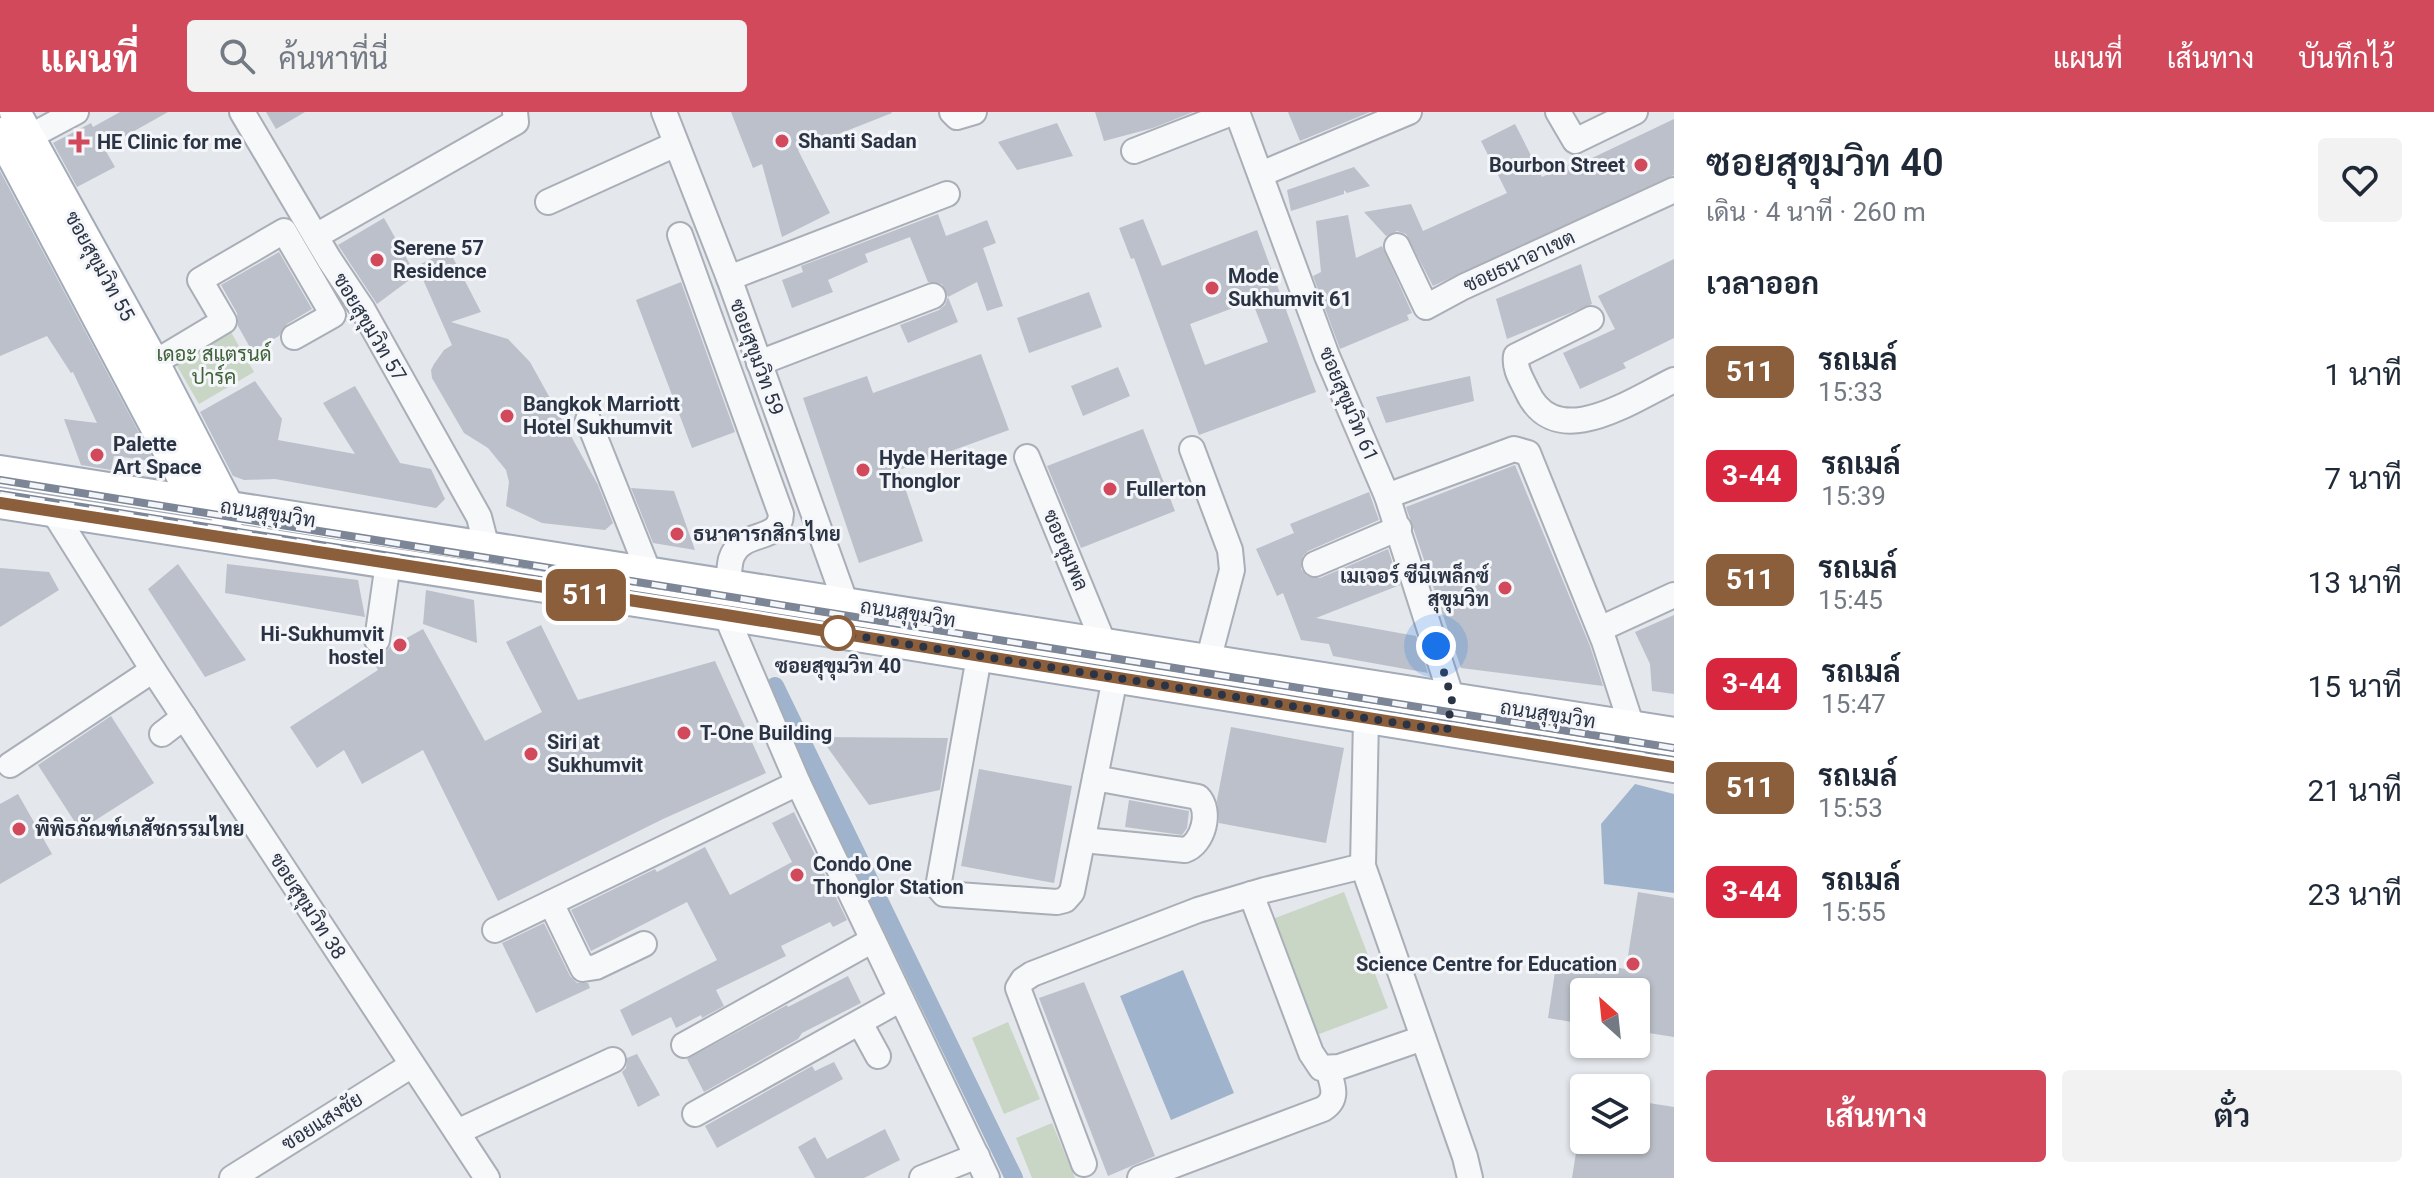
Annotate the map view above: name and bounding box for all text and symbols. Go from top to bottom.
search box [187,20,747,92]
icon: search [215,34,259,78]
text: แผนที่ [40,37,139,81]
text: ค้นหาที่นี่ [279,41,388,76]
text: แผนที่ [2053,42,2123,75]
text: เส้นทาง [2167,42,2254,75]
text: บันทึกไว้ [2298,42,2394,75]
place label: Shanti Sadan [798,129,917,153]
place label: HE Clinic for me [97,130,242,154]
marker: HE Clinic for me [68,131,90,153]
marker: Shanti Sadan [773,132,791,150]
button: heart [2318,138,2402,222]
text: ซอยสุขุมวิท 40 [1706,141,1944,185]
place label: Bourbon Street [1489,153,1625,177]
marker: Bourbon Street [1632,156,1650,174]
text: เดิน · 4 นาที · 260 m [1706,197,1926,227]
street label: ซอยสุขุมวิท 55 [58,207,140,326]
street label: ซอยธนาอาเขต [1459,225,1579,297]
place label: Serene 57 Residence [393,236,487,283]
marker: Serene 57 Residence [368,251,386,269]
place label: Mode Sukhumvit 61 [1228,264,1352,311]
text: เวลาออก [1706,266,1819,301]
street label: ซอยสุขุมวิท 57 [327,268,412,387]
marker: Mode Sukhumvit 61 [1203,279,1221,297]
street label: ซอยสุขุมวิท 59 [723,296,789,419]
park label: เดอะ สแตรนด์ ปาร์ค [156,340,272,389]
text: รถเมล์ [1818,342,1898,377]
street label: ซอยสุขุมวิท 61 [1312,343,1384,466]
text: 511 [1726,355,1774,388]
text: 1 นาที [2324,357,2402,392]
text: 15:33 [1818,377,1883,407]
place label: Bangkok Marriott Hotel Sukhumvit [523,392,680,439]
marker: Bangkok Marriott Hotel Sukhumvit [498,407,516,425]
place label: Palette Art Space [113,432,202,479]
marker: Palette Art Space [88,446,106,464]
place label: Hyde Heritage Thonglor [879,446,1008,493]
text: รถเมล์ [1821,446,1901,481]
text: 3-44 [1722,459,1781,492]
marker: Hyde Heritage Thonglor [854,461,872,479]
text: 7 นาที [2324,461,2402,496]
place label: Fullerton [1126,477,1206,501]
marker: Fullerton [1101,480,1119,498]
text: 15:39 [1821,481,1886,511]
street label: ถนนสุขุมวิท [218,494,317,534]
street label: ซอยชุมพล [1036,506,1094,595]
place label: ธนาคารกสิกรไทย [693,520,841,546]
marker: ธนาคารกสิกรไทย [668,525,686,543]
text: รถเมล์ [1818,550,1898,585]
place label: เมเจอร์ ซีนีเพล็กซ์ สุขุมวิท [1340,562,1490,614]
text: 511 [1726,563,1774,596]
text: 13 นาที [2307,565,2402,600]
line badge: 511 [540,569,632,621]
text: 511 [562,578,610,611]
marker: เมเจอร์ ซีนีเพล็กซ์ สุขุมวิท [1496,579,1514,597]
text: 15:45 [1818,585,1883,615]
street label: ถนนสุขุมวิท [858,594,957,634]
marker: ซอยสุขุมวิท 40 [821,616,855,650]
place label: Hi-Sukhumvit hostel [261,622,384,669]
your location [1416,626,1456,666]
marker: Hi-Sukhumvit hostel [391,636,409,654]
place label: ซอยสุขุมวิท 40 [775,654,901,681]
text: รถเมล์ [1821,654,1901,689]
text: 3-44 [1722,667,1781,700]
text: 15 นาที [2307,669,2402,704]
text: 15:47 [1821,689,1886,719]
street label: ถนนสุขุมวิท [1498,695,1597,735]
place label: T-One Building [700,721,832,745]
marker: T-One Building [675,724,693,742]
place label: Siri at Sukhumvit [547,730,643,777]
marker: Siri at Sukhumvit [522,745,540,763]
text: รถเมล์ [1818,758,1898,793]
text: 511 [1726,771,1774,804]
text: 21 นาที [2307,773,2402,808]
text: 15:53 [1818,793,1883,823]
place label: พิพิธภัณฑ์เภสัชกรรมไทย [35,815,245,841]
marker: พิพิธภัณฑ์เภสัชกรรมไทย [10,820,28,838]
street label: ซอยสุขุมวิท 38 [263,848,351,965]
place label: Condo One Thonglor Station [813,852,964,899]
text: รถเมล์ [1821,862,1901,897]
marker: Condo One Thonglor Station [788,866,806,884]
text: 3-44 [1722,875,1781,908]
text: 23 นาที [2307,877,2402,912]
text: 15:55 [1821,897,1886,927]
place label: Science Centre for Education [1356,952,1617,976]
marker: Science Centre for Education [1624,955,1642,973]
north arrow [1570,978,1650,1058]
map controls [1570,978,1650,1154]
button: เส้นทาง [1706,1070,2046,1162]
button: ตั๋ว [2062,1070,2402,1162]
button: layers [1570,1074,1650,1154]
street label: ซอยแสงชัย [277,1087,367,1155]

